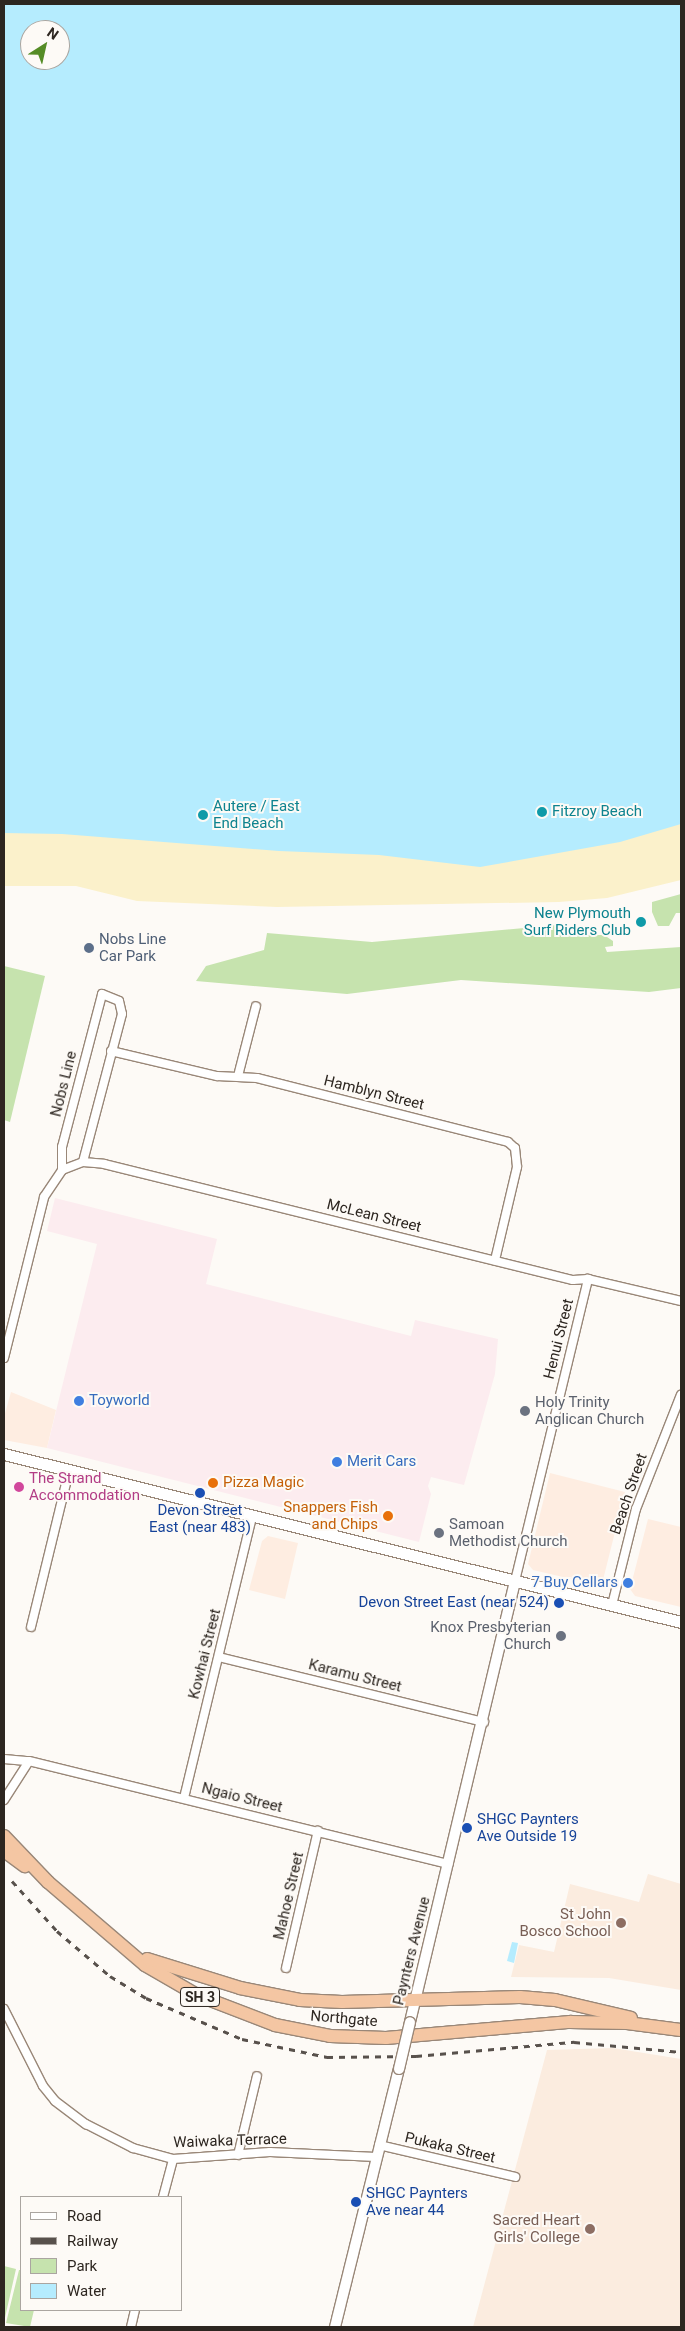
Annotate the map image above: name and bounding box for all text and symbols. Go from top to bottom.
north arrow [20,20,70,70]
text: N [44,24,62,43]
place label: Autere / East End Beach [213,797,300,832]
place label: Fitzroy Beach [552,803,642,821]
marker: Fitzroy Beach [536,806,548,818]
marker: Autere / East End Beach [197,809,209,821]
place label: New Plymouth Surf Riders Club [524,904,631,939]
marker: New Plymouth Surf Riders Club [635,916,647,928]
place label: Nobs Line Car Park [99,930,166,965]
marker: Nobs Line Car Park [83,942,95,954]
street label: Nobs Line [47,1049,81,1119]
street label: Hamblyn Street [322,1072,426,1114]
street label: McLean Street [325,1196,423,1236]
street label: Henui Street [540,1297,578,1381]
place label: Toyworld [89,1392,150,1410]
place label: Holy Trinity Anglican Church [535,1393,644,1428]
marker: Toyworld [73,1395,85,1407]
marker: Holy Trinity Anglican Church [519,1405,531,1417]
street label: Beach Street [607,1451,651,1537]
place label: Merit Cars [347,1453,416,1471]
marker: Merit Cars [331,1456,343,1468]
place label: The Strand Accommodation [29,1469,140,1504]
place label: Pizza Magic [223,1474,304,1492]
marker: Pizza Magic [207,1477,219,1489]
marker: The Strand Accommodation [13,1481,25,1493]
marker: Devon Street East (near 483) [194,1487,206,1499]
place label: Snappers Fish and Chips [283,1498,378,1533]
place label: Devon Street East (near 483) [149,1501,251,1536]
marker: Snappers Fish and Chips [382,1510,394,1522]
place label: Samoan Methodist Church [449,1515,568,1550]
marker: Samoan Methodist Church [433,1527,445,1539]
place label: 7 Buy Cellars [531,1574,618,1592]
marker: 7 Buy Cellars [622,1577,634,1589]
place label: Devon Street East (near 524) [358,1594,549,1612]
marker: Devon Street East (near 524) [553,1597,565,1609]
street label: Kowhai Street [185,1607,225,1701]
place label: Knox Presbyterian Church [430,1618,551,1653]
marker: Knox Presbyterian Church [555,1630,567,1642]
street label: Karamu Street [307,1656,403,1696]
street label: Ngaio Street [200,1779,284,1817]
place label: SHGC Paynters Ave Outside 19 [477,1810,579,1845]
marker: SHGC Paynters Ave Outside 19 [461,1822,473,1834]
street label: Mahoe Street [270,1850,308,1942]
street label: Paynters Avenue [390,1895,434,2007]
place label: St John Bosco School [519,1905,611,1940]
marker: St John Bosco School [615,1917,627,1929]
road number: SH 3 [179,1985,221,2008]
street label: Northgate [310,2007,378,2031]
street label: Pukaka Street [403,2129,497,2167]
street label: Waiwaka Terrace [173,2130,287,2152]
place label: SHGC Paynters Ave near 44 [366,2184,468,2219]
legend [20,2196,182,2311]
marker: SHGC Paynters Ave near 44 [350,2196,362,2208]
text: Road [67,2207,101,2225]
place label: Sacred Heart Girls' College [493,2211,580,2246]
marker: Sacred Heart Girls' College [584,2223,596,2235]
text: Railway [67,2232,118,2250]
text: Park [67,2257,97,2275]
text: Water [67,2282,106,2300]

